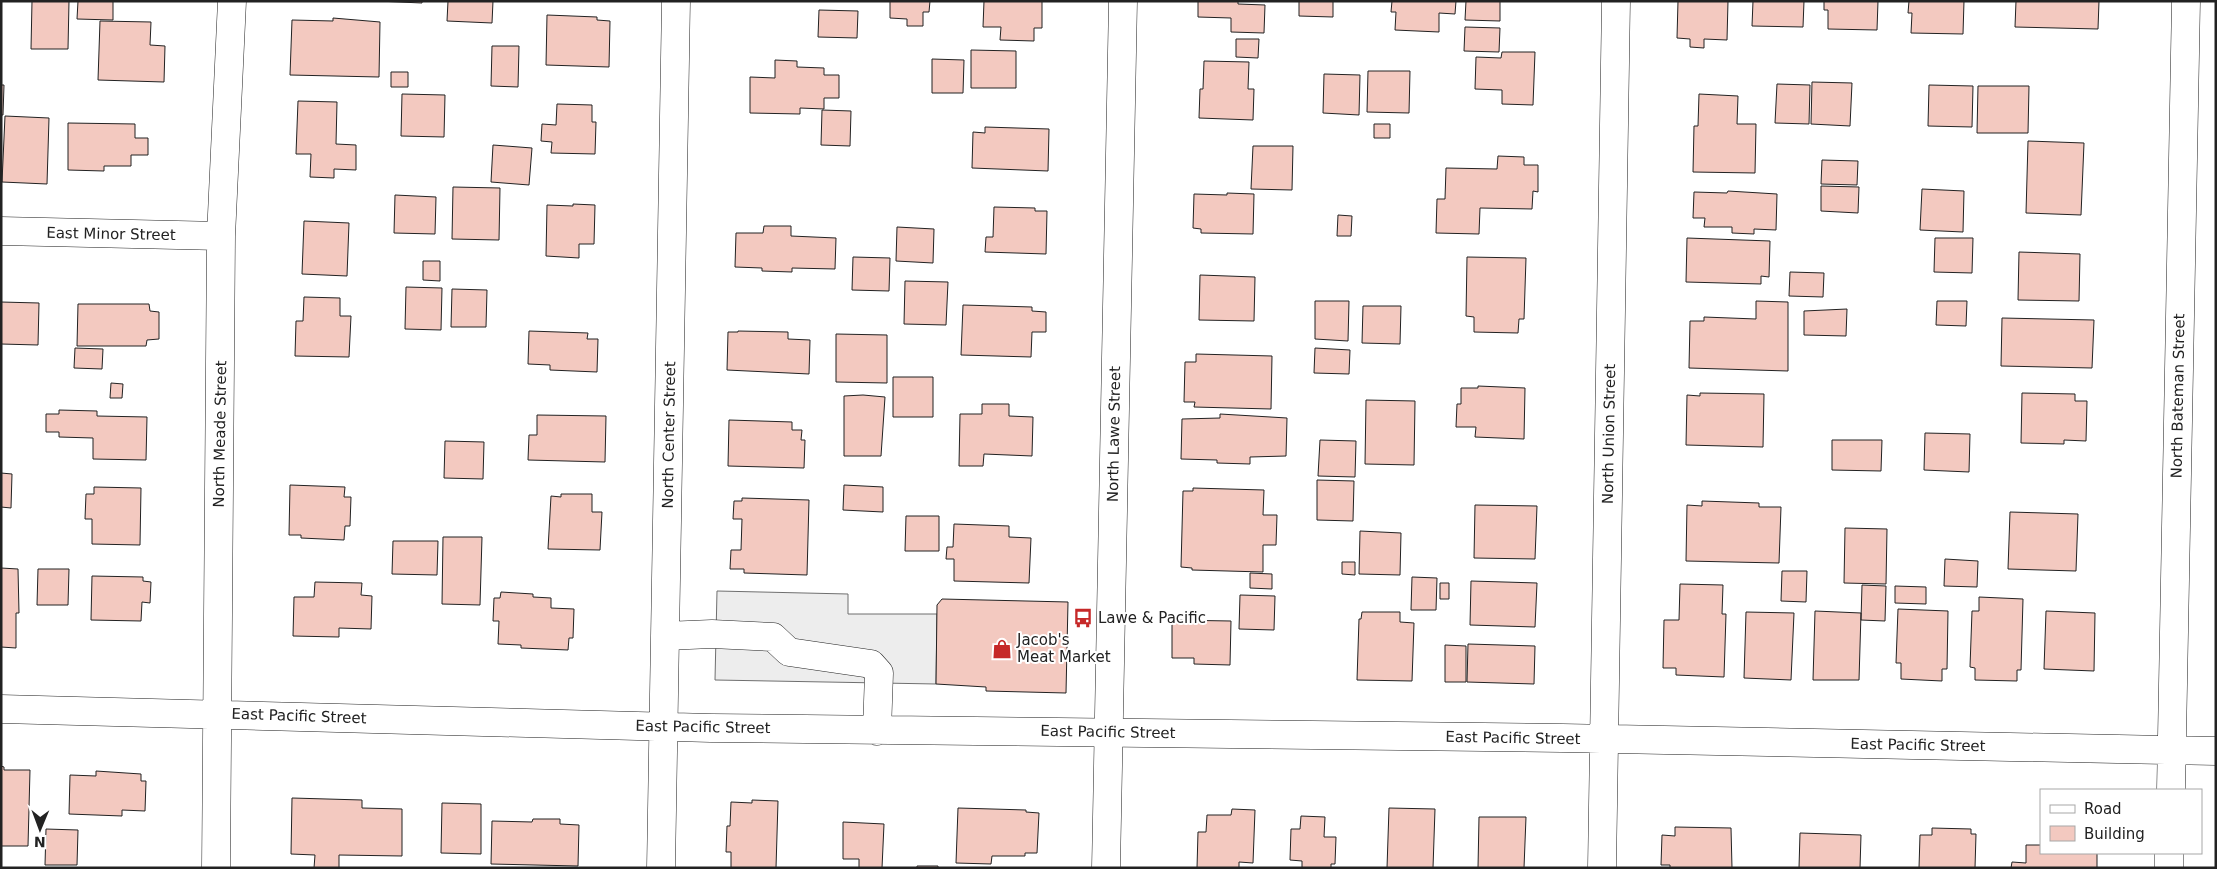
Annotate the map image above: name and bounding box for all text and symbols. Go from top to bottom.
street label: East Minor Street [46,224,176,244]
street label: North Bateman Street [2168,313,2188,479]
street label: North Meade Street [210,360,230,508]
street label: North Center Street [659,361,679,509]
street label: North Union Street [1599,364,1619,504]
street label: North Lawe Street [1104,366,1124,502]
bus stop icon: Lawe & Pacific [1072,607,1094,629]
place label: Lawe & Pacific [1098,609,1206,627]
place label: Jacob's Meat Market [1016,631,1111,666]
shop icon: Jacob's Meat Market [991,638,1013,660]
street label: East Pacific Street [231,705,367,727]
street label: East Pacific Street [635,717,771,737]
street label: East Pacific Street [1040,722,1176,742]
street label: East Pacific Street [1445,728,1581,748]
street label: East Pacific Street [1850,735,1986,755]
legend [2040,789,2202,854]
text: Road [2084,800,2122,818]
north arrow [15,804,65,854]
text: Building [2084,825,2145,843]
text: N [34,834,46,850]

